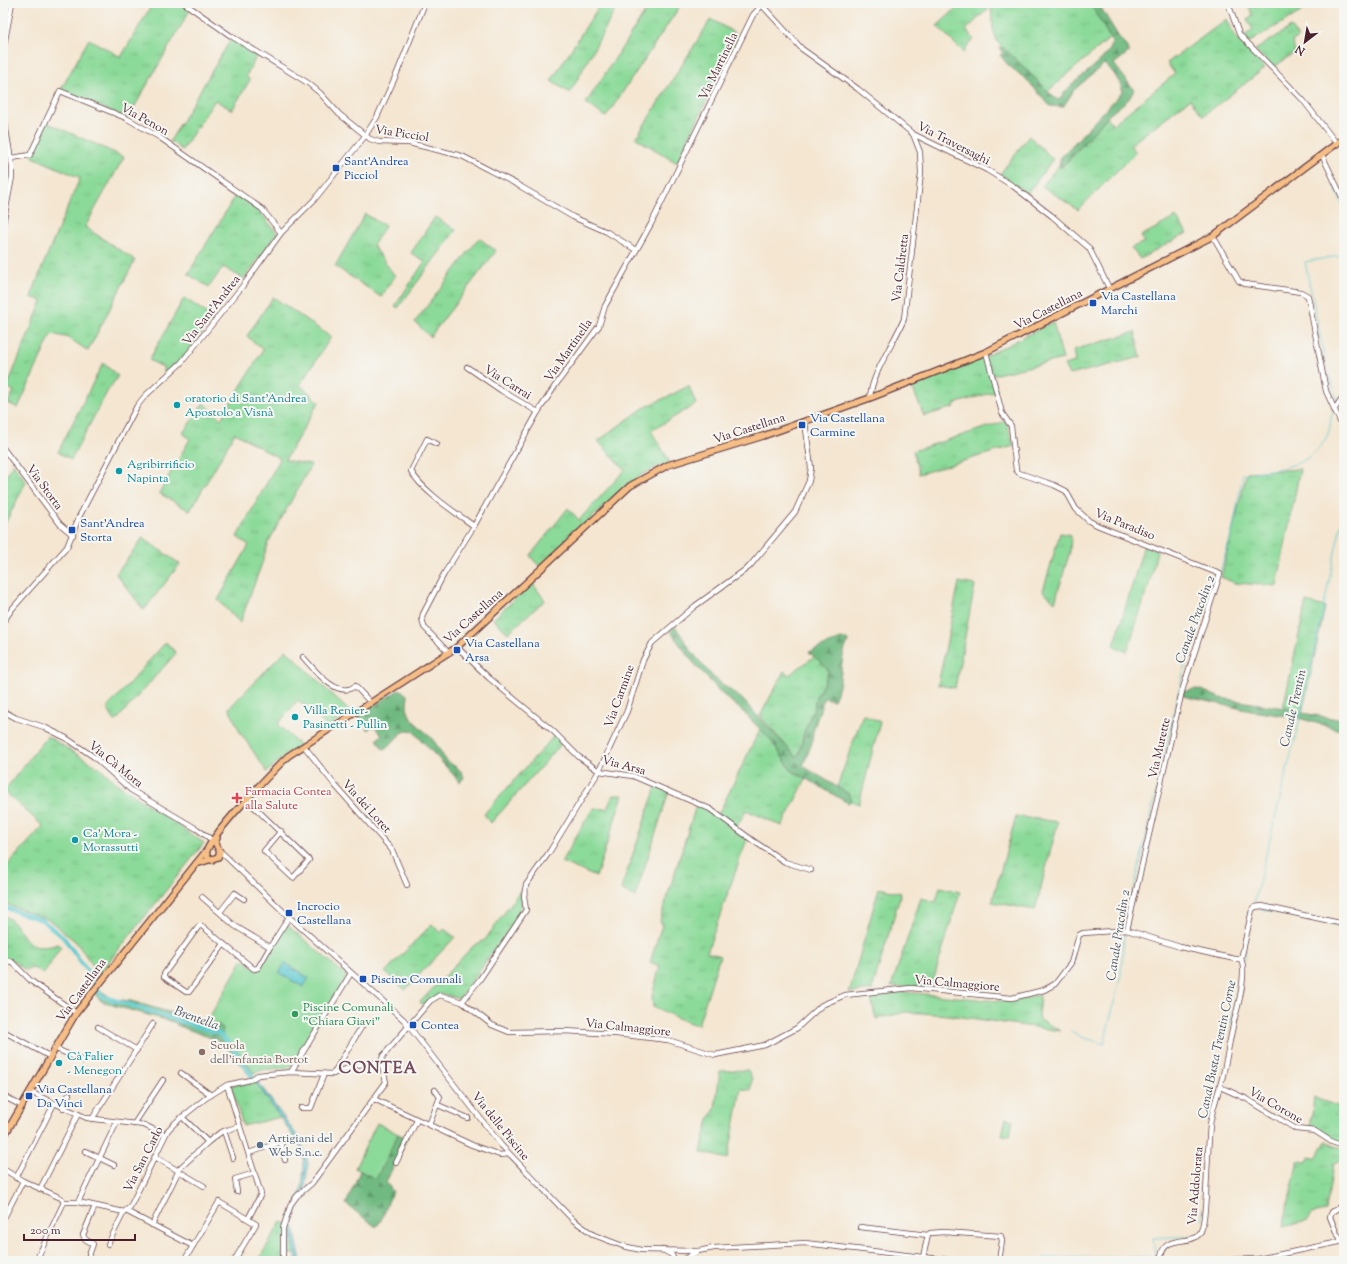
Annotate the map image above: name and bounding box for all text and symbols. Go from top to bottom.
north arrow [1285,22,1325,62]
street label: Via Martinella [695,29,743,103]
text: N [1292,40,1309,59]
street label: Via Penon [117,99,172,141]
street label: Via Traversaghi [914,118,994,170]
street label: Via Picciol [374,121,431,147]
place label: Sant'Andrea Picciol [344,153,409,185]
marker: Sant'Andrea Picciol [331,163,341,173]
street label: Via Caldretta [888,232,914,304]
street label: Via Sant'Andrea [179,271,245,350]
street label: Via Castellana [1011,285,1086,335]
place label: Via Castellana Marchi [1101,288,1176,320]
marker: Via Castellana Marchi [1088,298,1098,308]
street label: Via Martinella [540,315,598,386]
street label: Via Carrai [480,361,535,405]
place label: oratorio di Sant'Andrea Apostolo a Visnà [185,390,307,422]
marker: oratorio di Sant'Andrea Apostolo a Visnà [172,400,182,410]
street label: Via Castellana [711,409,788,449]
place label: Via Castellana Carmine [810,410,885,442]
marker: Via Castellana Carmine [797,420,807,430]
place label: Agribirrificio Napinta [127,456,195,488]
street label: Via Storta [21,461,67,514]
marker: Agribirrificio Napinta [114,466,124,476]
street label: Via Paradiso [1092,505,1158,545]
place label: Sant'Andrea Storta [80,515,145,547]
marker: Sant'Andrea Storta [67,525,77,535]
water label: Canale Pracolin 2 [1172,573,1220,666]
street label: Via Castellana [440,585,508,648]
place label: Via Castellana Arsa [465,635,540,667]
marker: Via Castellana Arsa [452,645,462,655]
street label: Via Carmine [600,662,640,730]
water label: Canale Trentin [1276,668,1312,749]
place label: Villa Renier- Pasinetti - Pullin [303,702,387,734]
marker: Villa Renier- Pasinetti - Pullin [290,712,300,722]
street label: Via Murette [1144,716,1176,780]
street label: Via Cà Mora [84,737,147,793]
street label: Via Arsa [600,751,648,781]
street label: Via dei Loret [337,776,395,837]
place label: Farmacia Contea alla Salute [245,783,332,815]
marker: Farmacia Contea alla Salute [232,793,242,803]
place label: Ca' Mora - Morassutti [83,825,139,857]
marker: Ca' Mora - Morassutti [70,835,80,845]
water label: Canale Pracolin 2 [1103,888,1135,982]
place label: Incrocio Castellana [297,898,352,930]
marker: Incrocio Castellana [284,908,294,918]
street label: Via Castellana [53,955,111,1026]
place label: Piscine Comunali [371,971,462,989]
street label: Via Calmaggiore [913,971,1001,997]
marker: Piscine Comunali [358,974,368,984]
water label: Canal Busta Trentin Corne [1194,979,1241,1120]
place label: Piscine Comunali "Chiara Giavi" [303,999,394,1031]
water label: Brentella [171,1002,221,1035]
marker: Piscine Comunali "Chiara Giavi" [290,1009,300,1019]
street label: Via Calmaggiore [584,1015,672,1041]
place label: Contea [421,1017,460,1035]
marker: Contea [408,1020,418,1030]
place label: Scuola dell'infanzia Bortot [210,1037,308,1069]
marker: Scuola dell'infanzia Bortot [197,1047,207,1057]
place label: Cà Falier - Menegon [67,1048,122,1080]
marker: Cà Falier - Menegon [54,1058,64,1068]
district label: CONTEA [339,1058,418,1081]
place label: Via Castellana Da Vinci [37,1081,112,1113]
street label: Via Corone [1245,1083,1306,1129]
street label: Via delle Piscine [467,1089,534,1165]
marker: Via Castellana Da Vinci [24,1091,34,1101]
street label: Via San Carlo [120,1123,168,1196]
place label: Artigiani del Web S.n.c. [268,1130,334,1162]
marker: Artigiani del Web S.n.c. [255,1140,265,1150]
street label: Via Addolorata [1184,1146,1208,1226]
scale bar [24,1216,135,1242]
text: 200 m [30,1222,61,1240]

